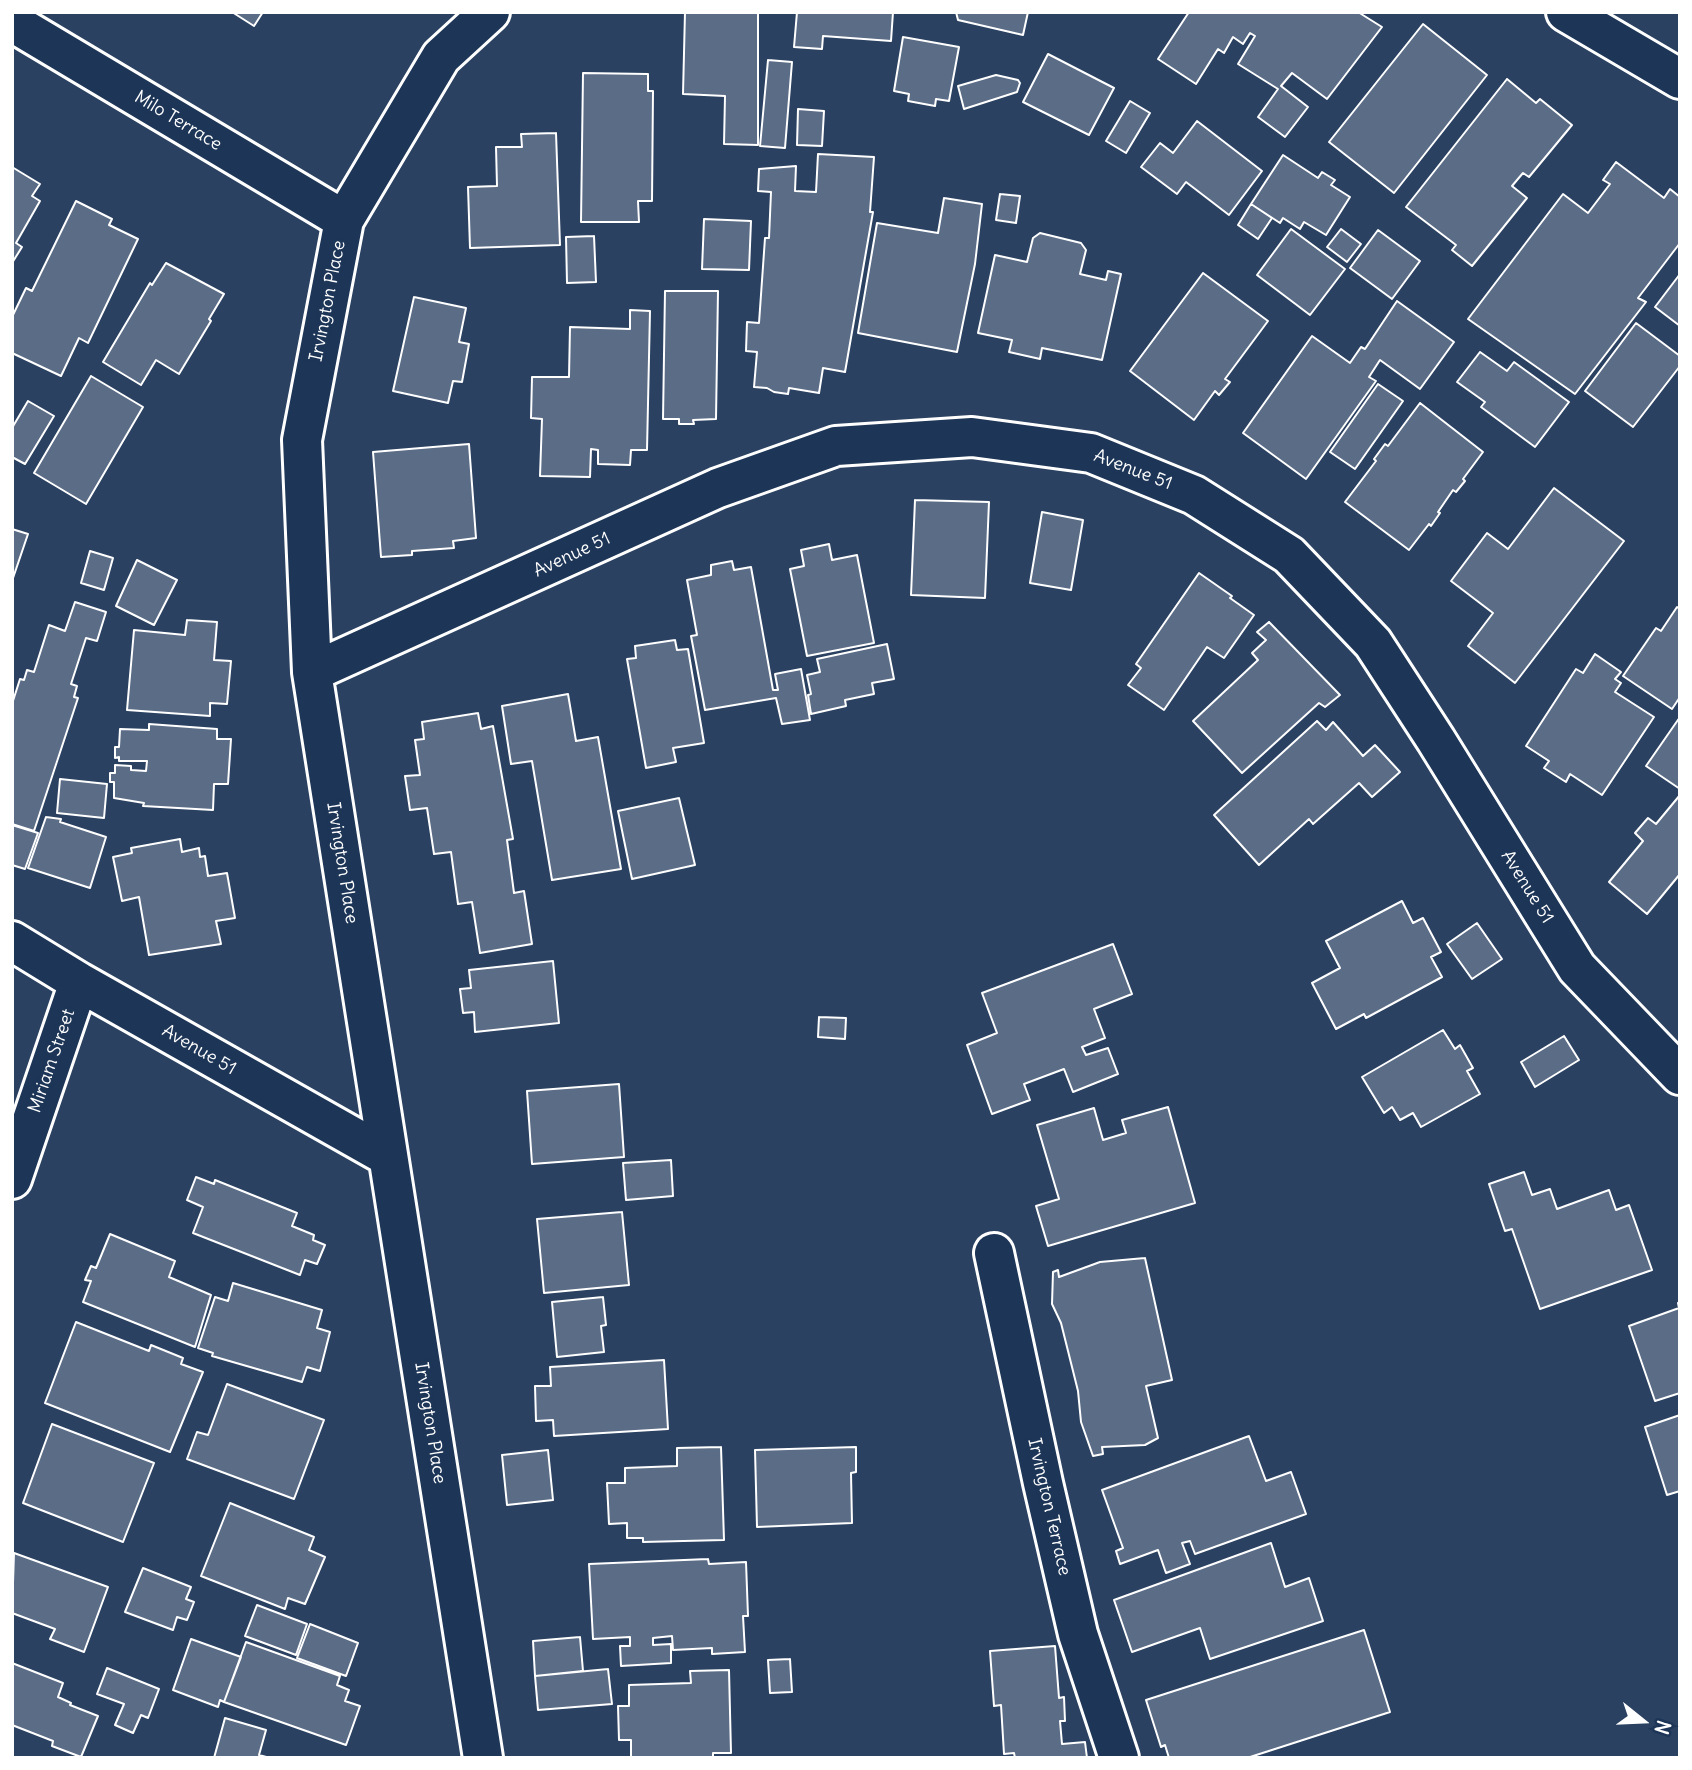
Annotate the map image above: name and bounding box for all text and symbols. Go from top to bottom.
street label: Milo Terrace [130,86,226,156]
street label: Irvington Place [306,239,350,363]
street label: Avenue 51 [1091,445,1175,495]
street label: Avenue 51 [530,528,614,582]
street label: Irvington Place [322,801,362,925]
street label: Avenue 51 [1496,846,1558,928]
street label: Miriam Street [24,1006,80,1116]
street label: Avenue 51 [158,1020,240,1080]
street label: Irvington Place [410,1361,450,1485]
street label: Irvington Terrace [1023,1436,1075,1578]
north arrow [1608,1686,1678,1756]
text: N [1650,1718,1676,1737]

